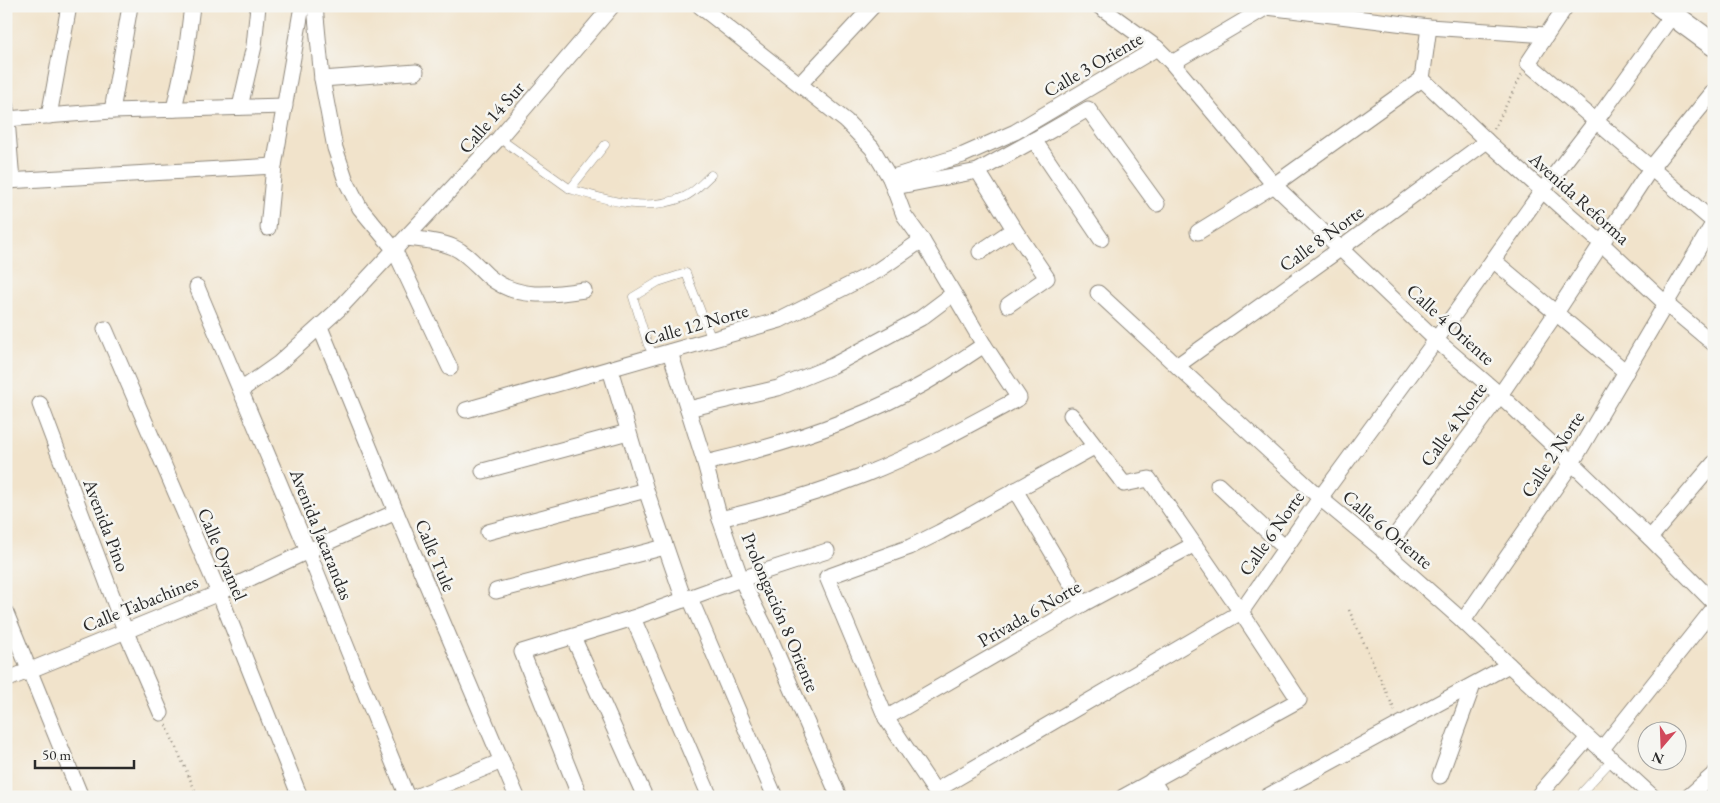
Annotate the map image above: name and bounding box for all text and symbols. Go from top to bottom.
street label: Calle 3 Oriente [1039,26,1147,103]
street label: Calle 14 Sur [453,75,530,159]
street label: Avenida Reforma [1523,146,1636,251]
street label: Calle 8 Norte [1274,199,1368,277]
street label: Calle 4 Oriente [1401,278,1500,371]
street label: Calle 12 Norte [641,298,751,351]
street label: Calle 4 Norte [1414,377,1492,471]
street label: Calle 2 Norte [1515,406,1590,502]
street label: Avenida Jacarandas [284,464,359,603]
street label: Avenida Pino [77,474,136,575]
street label: Calle 6 Oriente [1337,484,1438,575]
street label: Calle 6 Norte [1233,486,1310,581]
street label: Calle Oyamel [192,504,253,605]
street label: Calle Tule [409,515,462,595]
street label: Prolongación 8 Oriente [736,529,825,696]
street label: Calle Tabachines [79,569,202,638]
street label: Privada 6 Norte [973,574,1085,653]
north arrow [1638,720,1688,770]
scale bar [35,738,134,770]
text: 50 m [42,745,71,764]
text: N [1649,748,1666,769]

